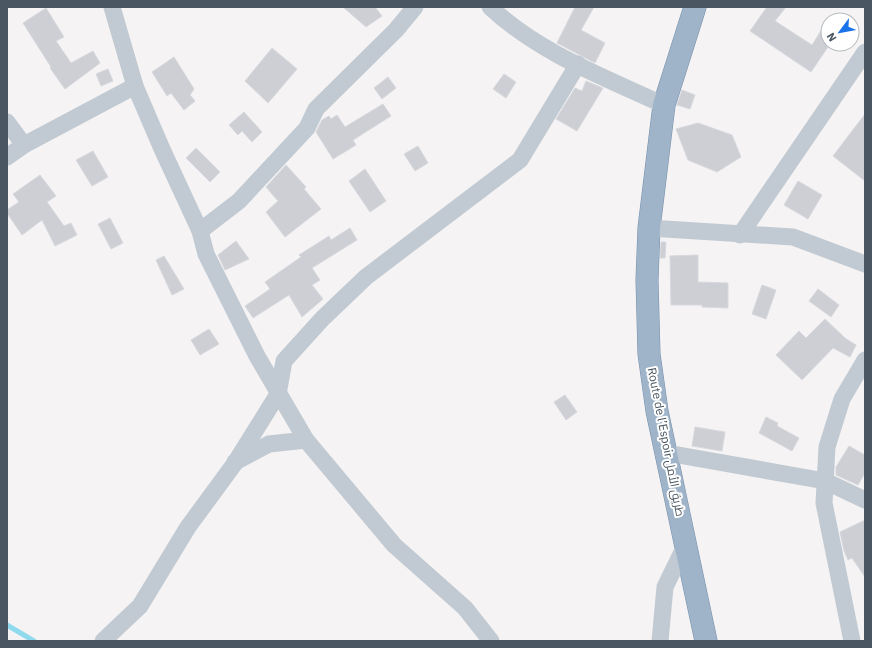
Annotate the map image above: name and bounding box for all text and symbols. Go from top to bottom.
north arrow [820,12,860,52]
text: N [823,30,840,44]
street label: Route de l’Espoir طريق الأمل [645,366,688,518]

